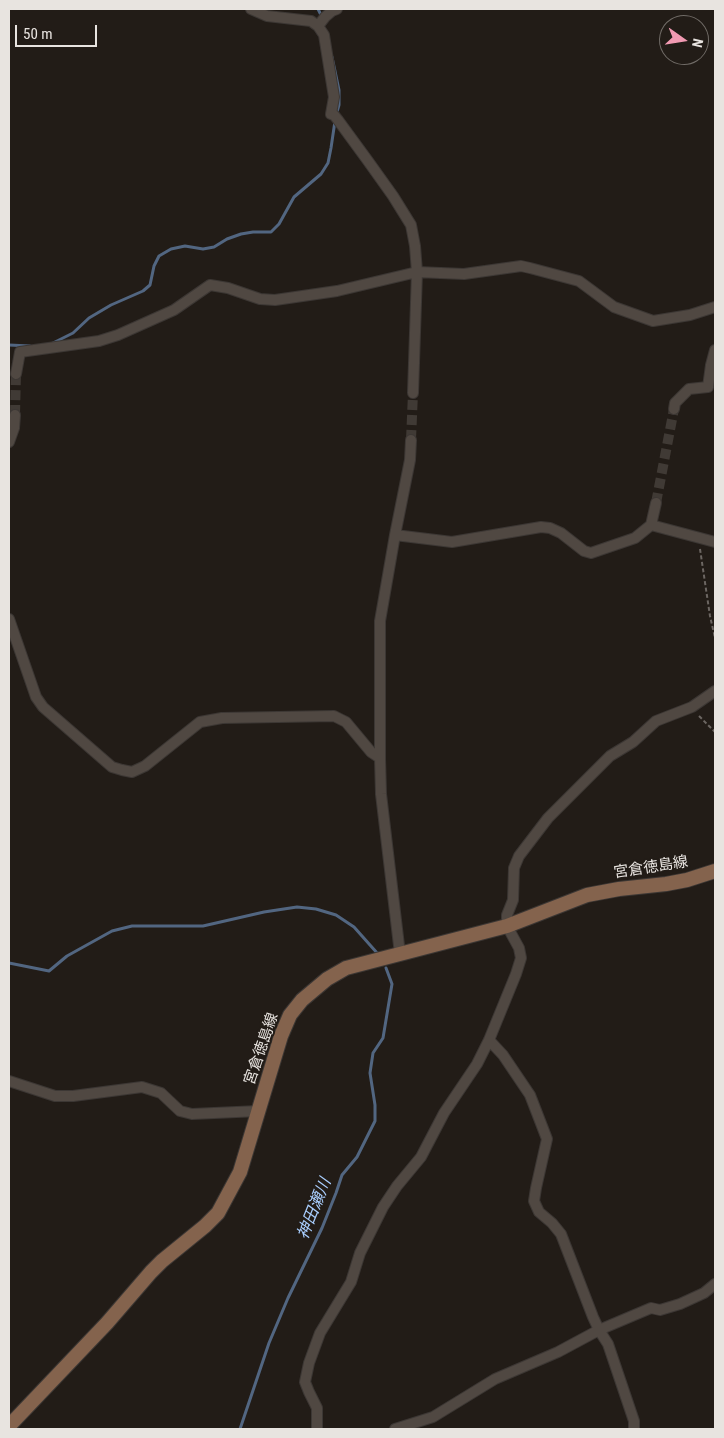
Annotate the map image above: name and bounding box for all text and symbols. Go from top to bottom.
scale bar [18,15,100,47]
north arrow [659,15,709,65]
text: 50 m [23,25,53,43]
text: N [689,37,706,49]
street label: 宮倉徳島線 [613,853,689,883]
street label: 宮倉徳島線 [241,1011,283,1087]
water label: 神田瀬川 [294,1176,336,1242]

